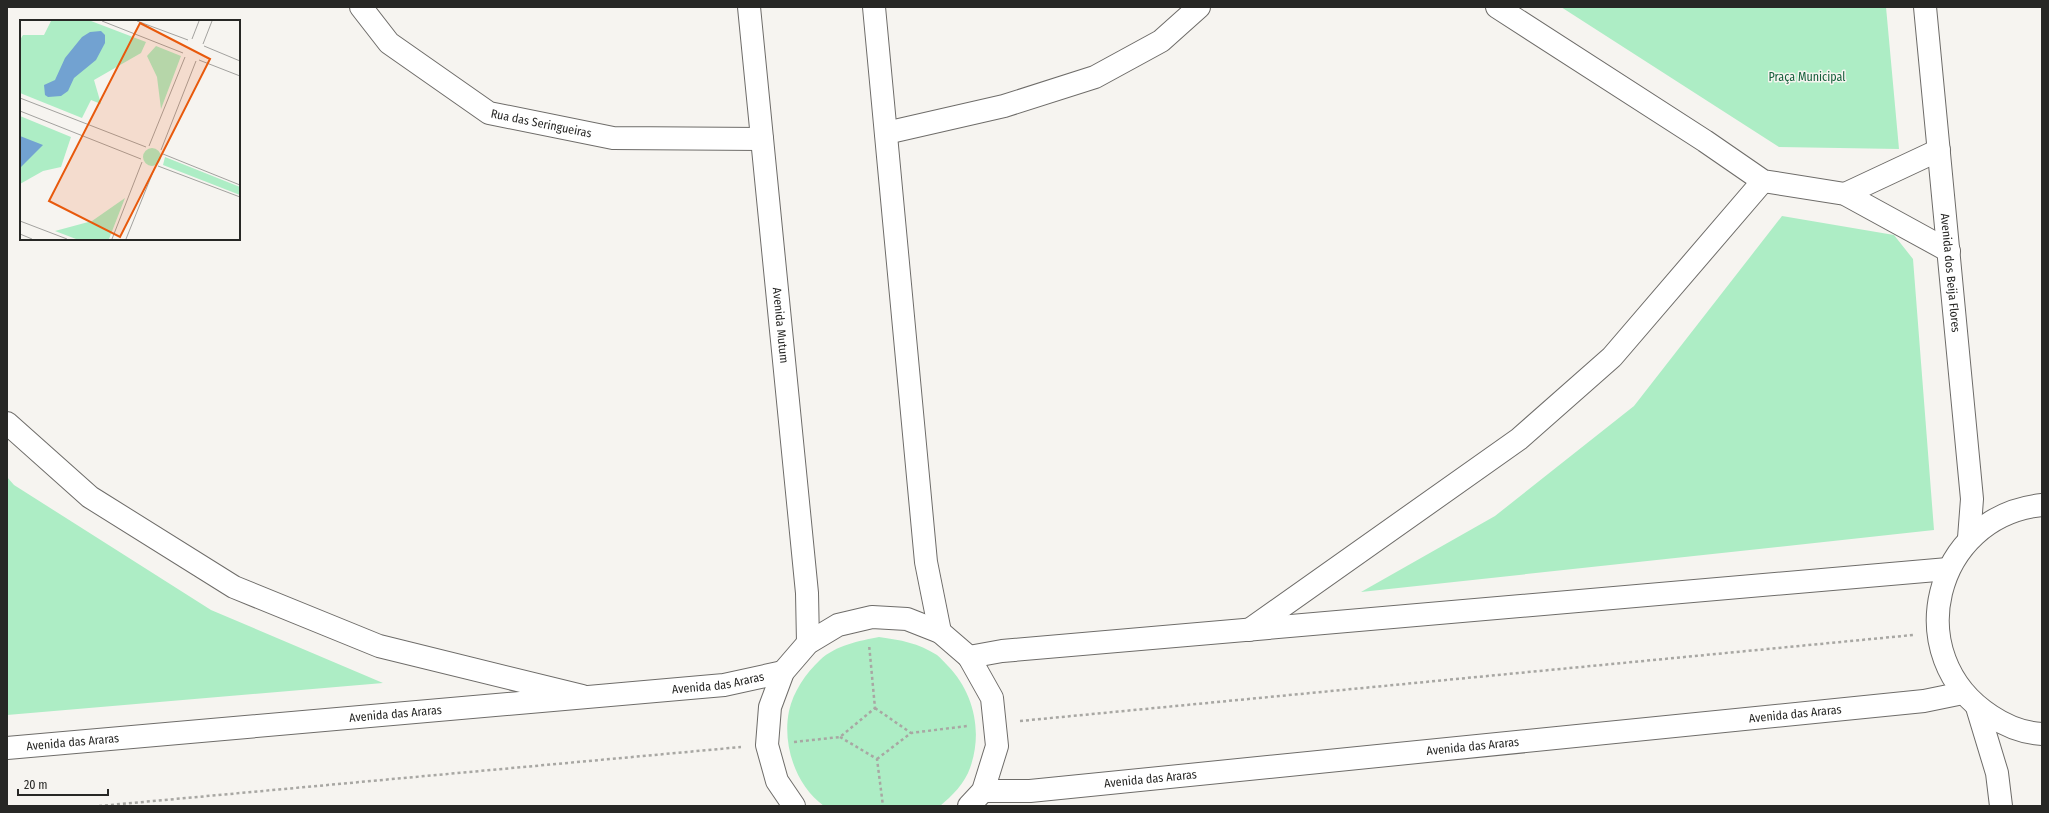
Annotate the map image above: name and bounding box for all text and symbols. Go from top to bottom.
inset map [20,20,240,240]
park label: Praça Municipal [1769,70,1845,84]
street label: Rua das Seringueiras [490,107,593,141]
street label: Avenida dos Beija Flores [1938,213,1963,333]
street label: Avenida Mutum [770,287,791,364]
street label: Avenida das Araras [671,669,765,697]
street label: Avenida das Araras [1748,702,1842,726]
street label: Avenida das Araras [349,703,442,725]
street label: Avenida das Araras [26,731,120,753]
street label: Avenida das Araras [1426,735,1520,758]
street label: Avenida das Araras [1103,767,1197,791]
scale bar [18,771,108,797]
text: 20 m [24,778,48,792]

